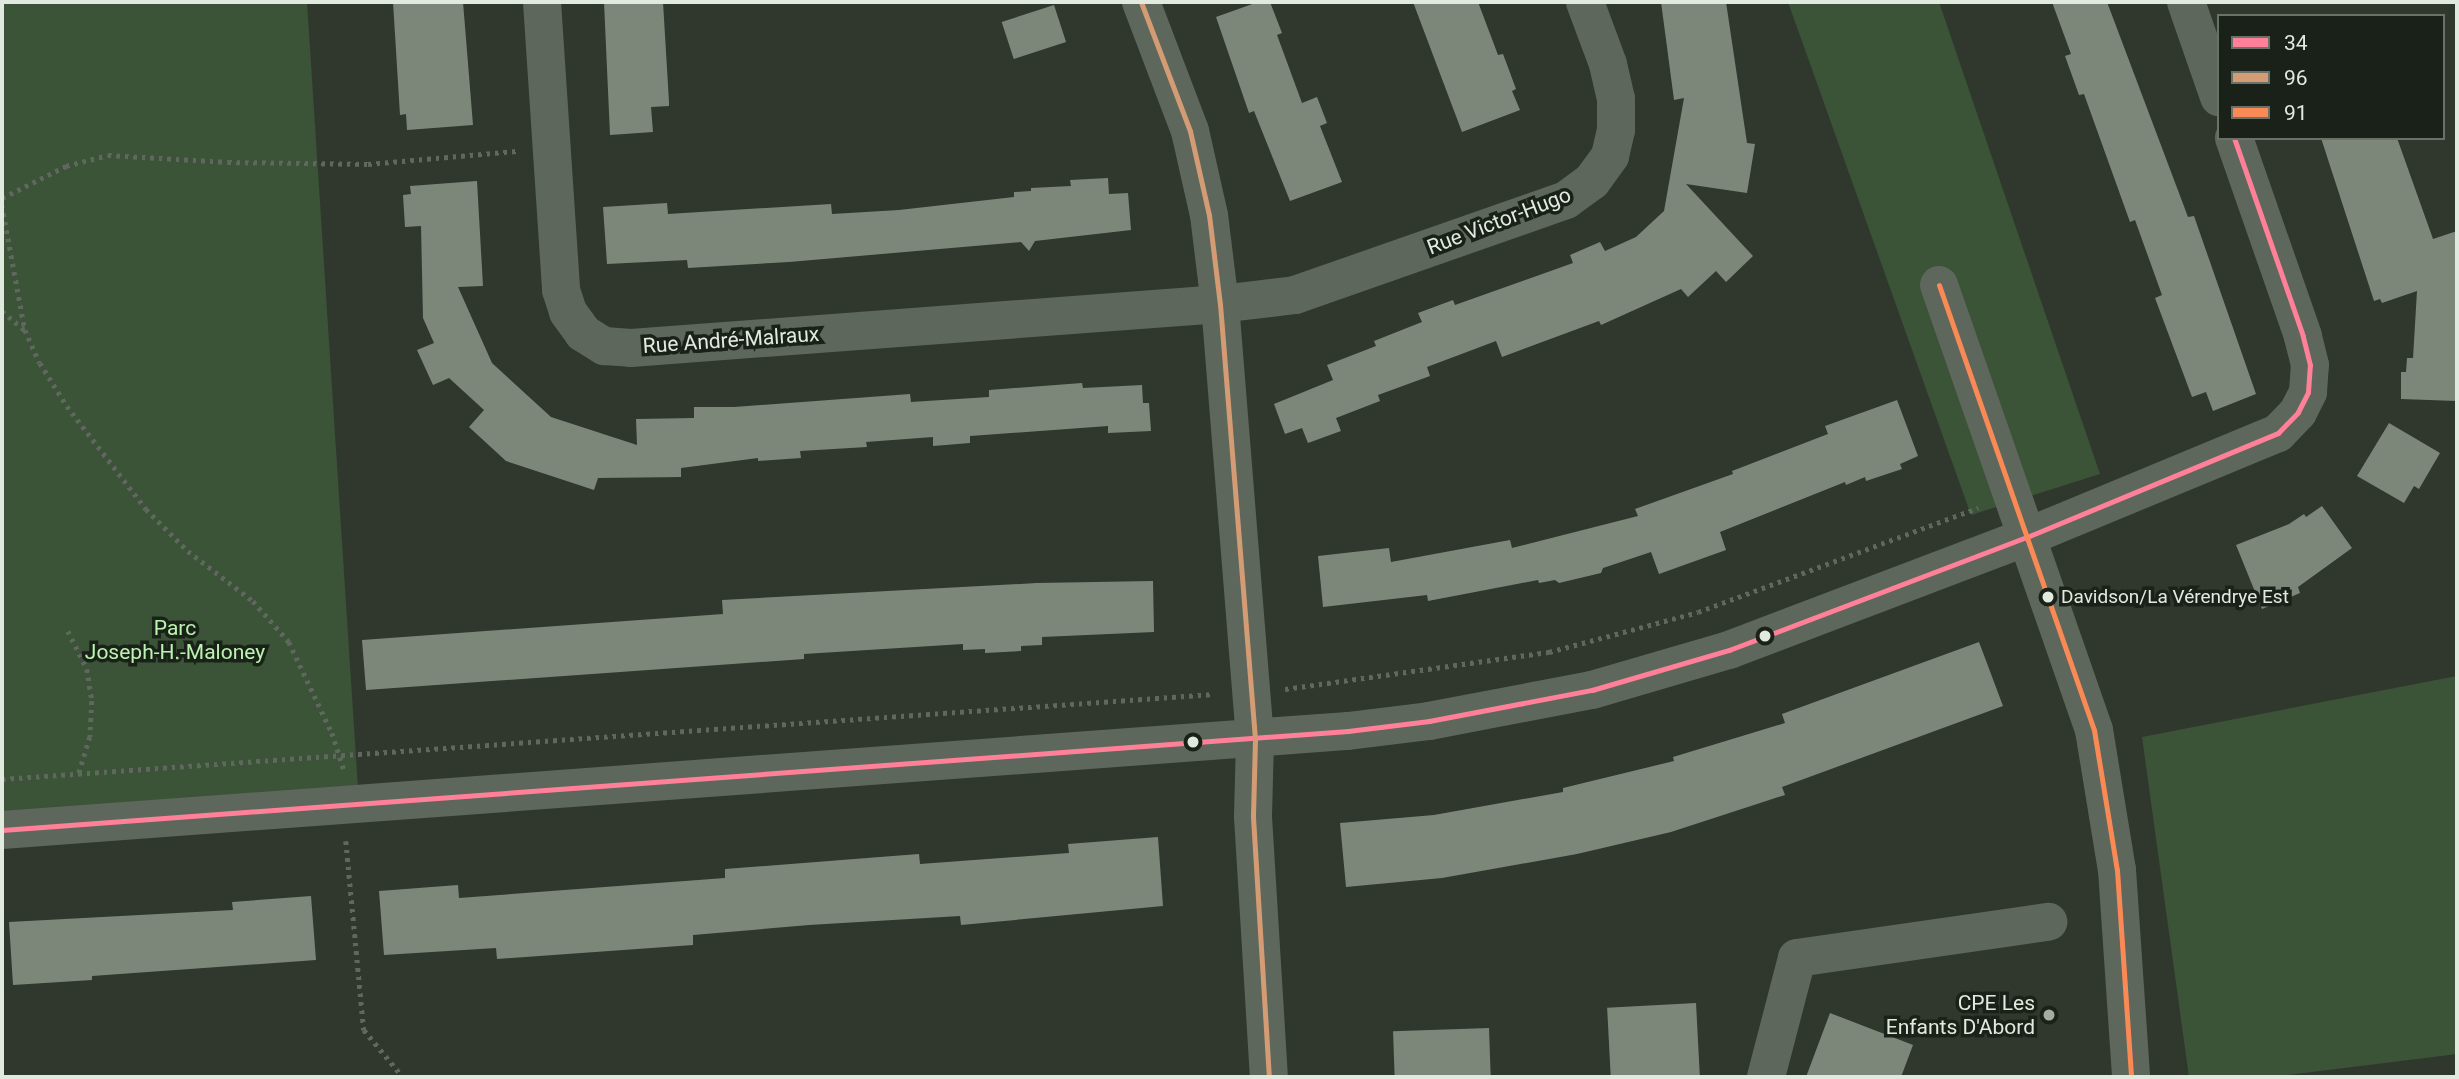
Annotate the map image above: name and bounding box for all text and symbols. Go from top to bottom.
legend [2218,14,2445,140]
text: 34 [2284,31,2308,55]
text: 96 [2284,66,2308,90]
text: 91 [2284,101,2308,125]
street label: Rue Victor-Hugo [1423,182,1575,260]
street label: Rue André-Malraux [642,321,820,359]
place label: Davidson/La Vérendrye Est [2061,586,2289,608]
marker: Davidson/La Vérendrye Est [2041,590,2055,604]
park label: Parc Joseph-H.-Maloney [85,615,265,665]
unlabelled marker [1758,629,1772,643]
unlabelled marker [1186,735,1200,749]
place label: CPE Les Enfants D'Abord [1886,990,2035,1040]
marker: CPE Les Enfants D'Abord [2041,1007,2057,1023]

